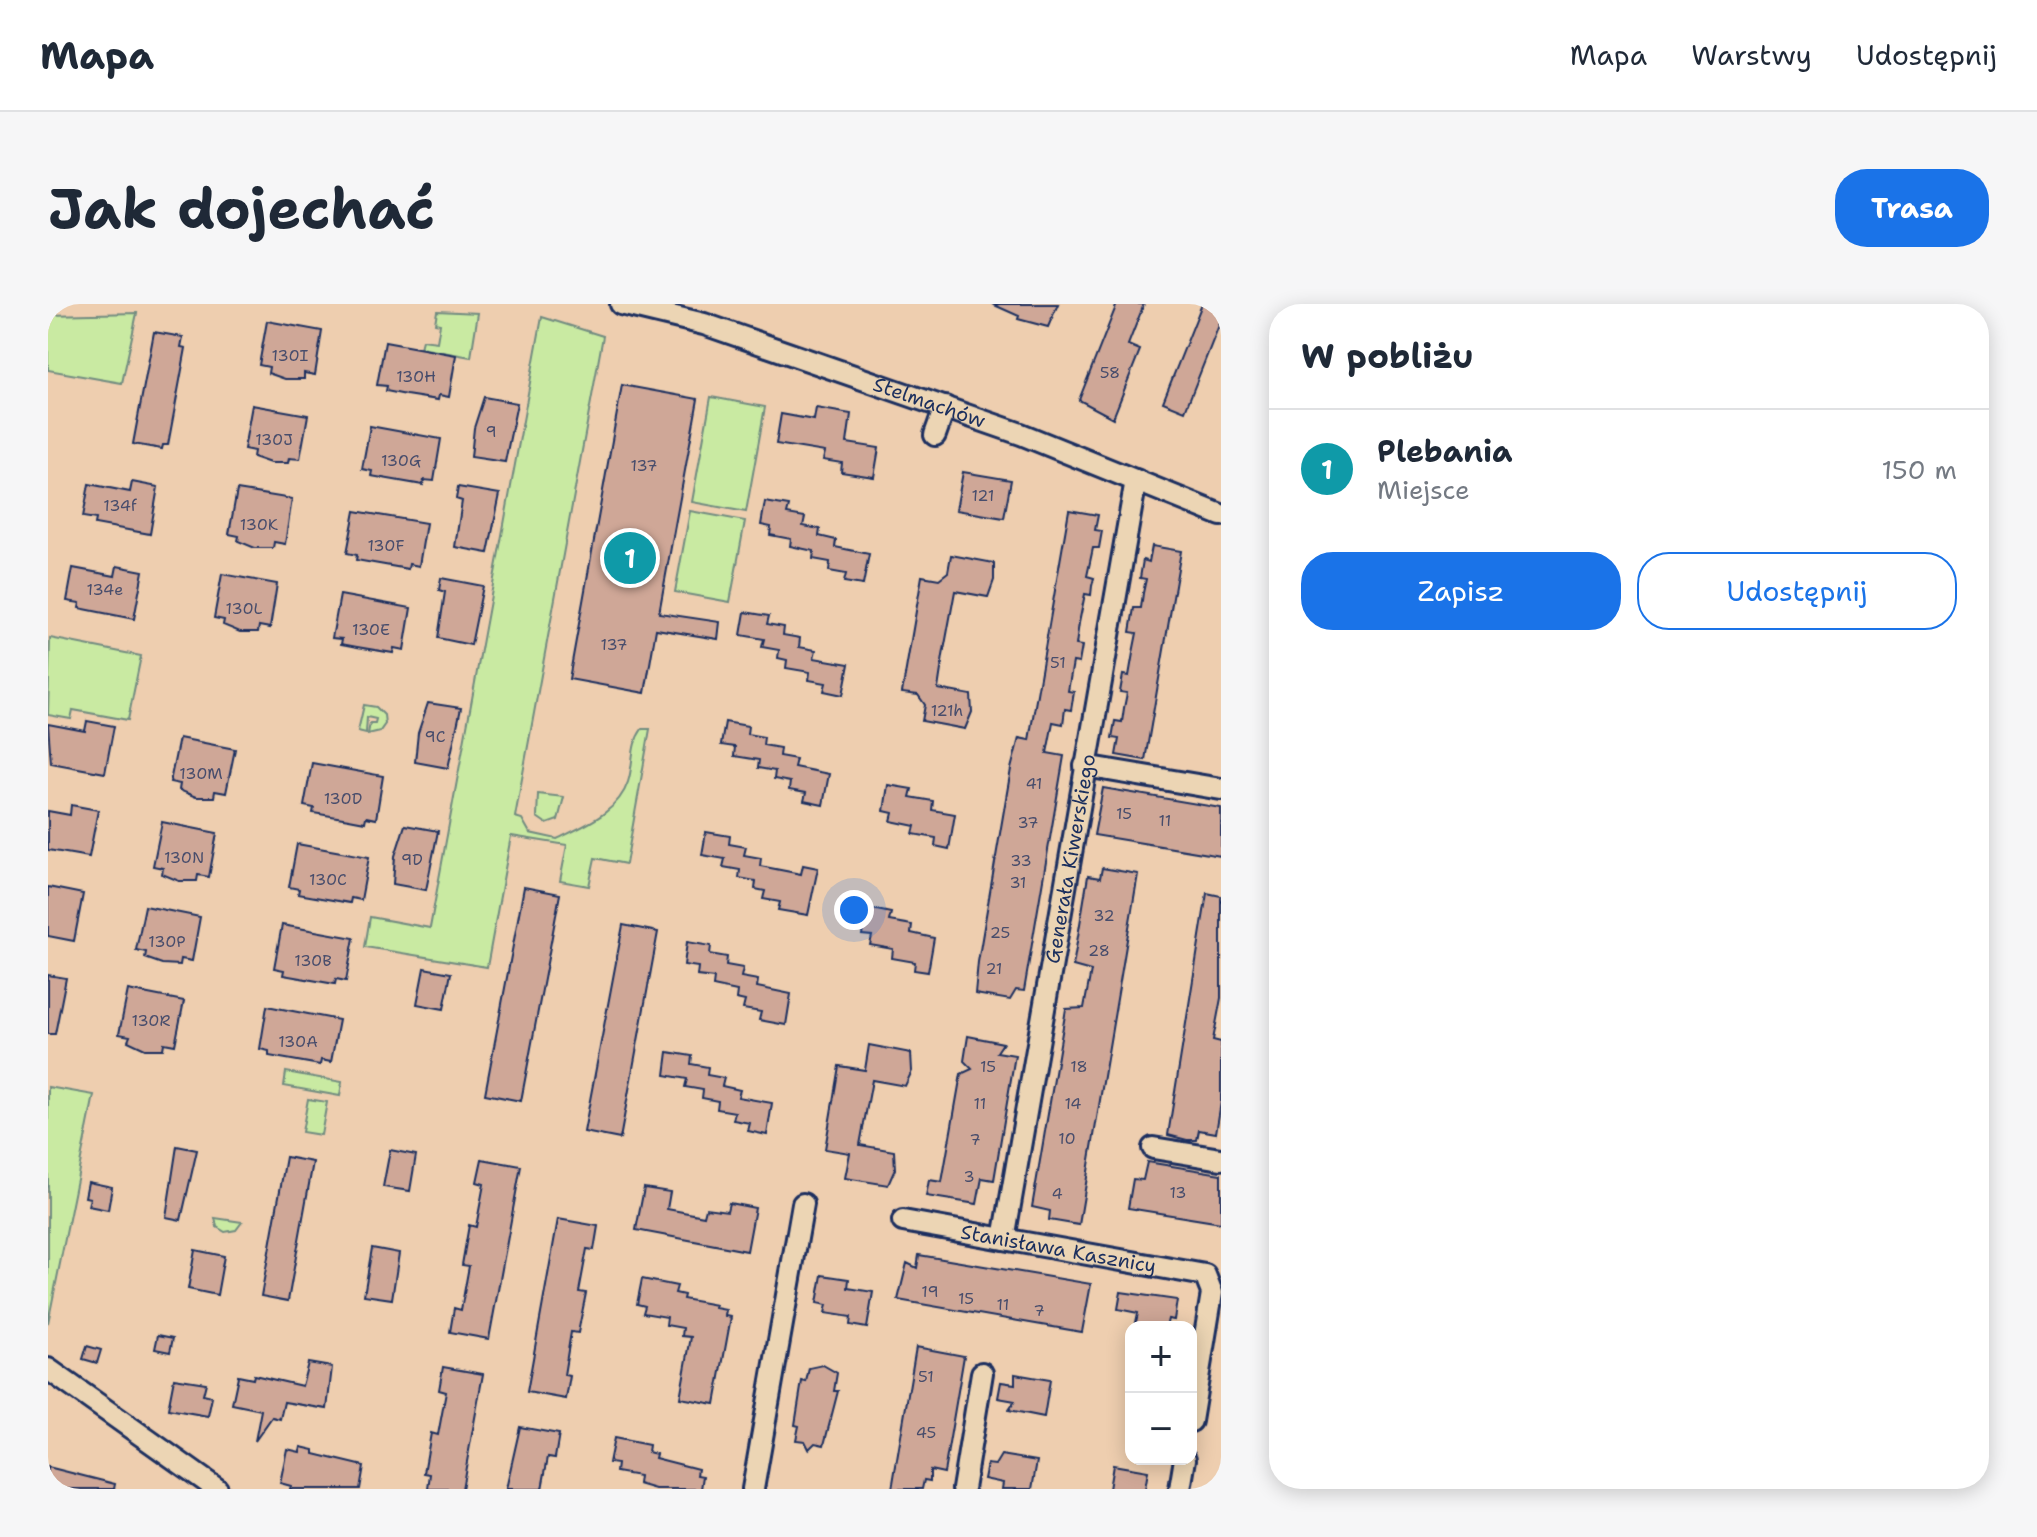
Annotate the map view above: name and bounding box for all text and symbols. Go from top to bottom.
text: Mapa [40,30,154,81]
text: Mapa [1570,36,1647,74]
text: Warstwy [1691,36,1812,74]
text: Udostępnij [1856,36,1997,74]
button: Trasa [1835,169,1989,247]
text: Jak dojechać [48,171,435,246]
text: W pobliżu [1301,333,1474,379]
house number: 130I [272,345,309,366]
house number: 58 [1100,362,1120,383]
house number: 130H [396,366,436,387]
street label: Stelmachów [870,371,989,434]
house number: 9 [485,421,497,442]
house number: 130J [255,429,293,450]
text: Plebania [1377,431,1513,472]
house number: 130G [381,450,421,471]
text: 1 [1321,452,1333,487]
text: 150 m [1881,452,1957,487]
house number: 137 [631,455,657,476]
text: Miejsce [1377,472,1470,507]
house number: 121 [972,485,994,506]
house number: 134f [103,495,138,516]
house number: 130K [240,514,279,535]
pin: 1 [604,528,656,588]
house number: 130F [367,535,405,556]
button: Zapisz [1301,552,1621,630]
button: Udostępnij [1637,552,1957,630]
house number: 134e [87,579,123,600]
house number: 130L [226,598,263,619]
house number: 130E [352,619,390,640]
house number: 137 [601,634,627,655]
house number: 51 [1050,652,1066,673]
house number: 121h [931,700,963,721]
house number: 9C [424,726,446,747]
street label: Generała Kiwerskiego [1039,752,1101,965]
house number: 130M [179,763,223,784]
house number: 41 [1025,773,1043,794]
house number: 130D [324,788,362,809]
house number: 15 [1116,803,1132,824]
house number: 11 [1159,810,1171,831]
house number: 37 [1017,812,1039,833]
house number: 130N [164,847,204,868]
house number: 9D [401,849,423,870]
house number: 33 [1010,850,1032,871]
house number: 130C [309,869,347,890]
house number: 31 [1009,872,1027,893]
your location [834,890,874,930]
house number: 32 [1093,905,1115,926]
house number: 25 [990,922,1010,943]
house number: 130P [148,931,186,952]
house number: 28 [1088,940,1110,961]
house number: 130B [294,950,332,971]
house number: 21 [985,958,1003,979]
house number: 130R [131,1010,171,1031]
house number: 130A [278,1031,318,1052]
house number: 15 [980,1056,996,1077]
house number: 18 [1070,1056,1088,1077]
house number: 11 [974,1093,986,1114]
house number: 14 [1064,1093,1082,1114]
house number: 10 [1058,1128,1076,1149]
house number: 7 [969,1129,981,1150]
house number: 3 [963,1166,975,1187]
house number: 13 [1169,1182,1187,1203]
house number: 4 [1051,1183,1063,1204]
street label: Stanisława Kasznicy [959,1219,1158,1279]
house number: 19 [921,1281,939,1302]
house number: 15 [958,1288,974,1309]
house number: 11 [997,1294,1009,1315]
house number: 7 [1033,1300,1045,1321]
map controls [1125,1321,1197,1465]
button: + [1125,1321,1197,1393]
house number: 51 [918,1366,934,1387]
button: − [1125,1393,1197,1465]
house number: 45 [916,1422,936,1443]

